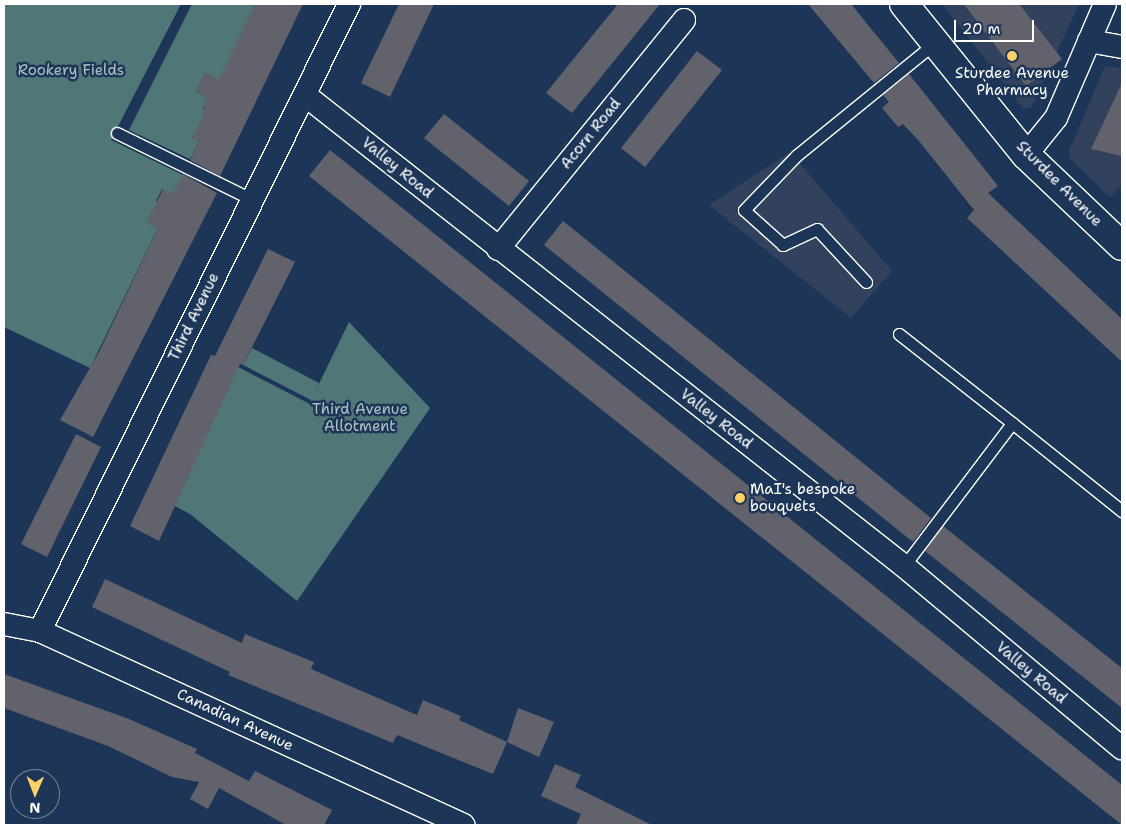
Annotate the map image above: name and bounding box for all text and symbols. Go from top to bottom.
scale bar [956,10,1036,42]
text: 20 m [962,19,1001,39]
marker: Sturdee Avenue Pharmacy [1006,50,1018,62]
park label: Rookery Fields [18,62,124,80]
place label: Sturdee Avenue Pharmacy [955,64,1069,99]
street label: Acorn Road [557,95,625,173]
street label: Valley Road [358,134,436,202]
street label: Sturdee Avenue [1012,137,1106,231]
street label: Third Avenue [165,270,223,364]
street label: Valley Road [676,385,756,453]
park label: Third Avenue Allotment [312,400,408,435]
place label: MaI's bespoke bouquets [750,480,855,515]
marker: MaI's bespoke bouquets [734,492,746,504]
street label: Valley Road [992,638,1070,708]
street label: Canadian Avenue [174,685,296,755]
north arrow [10,769,60,819]
text: N [29,799,40,817]

